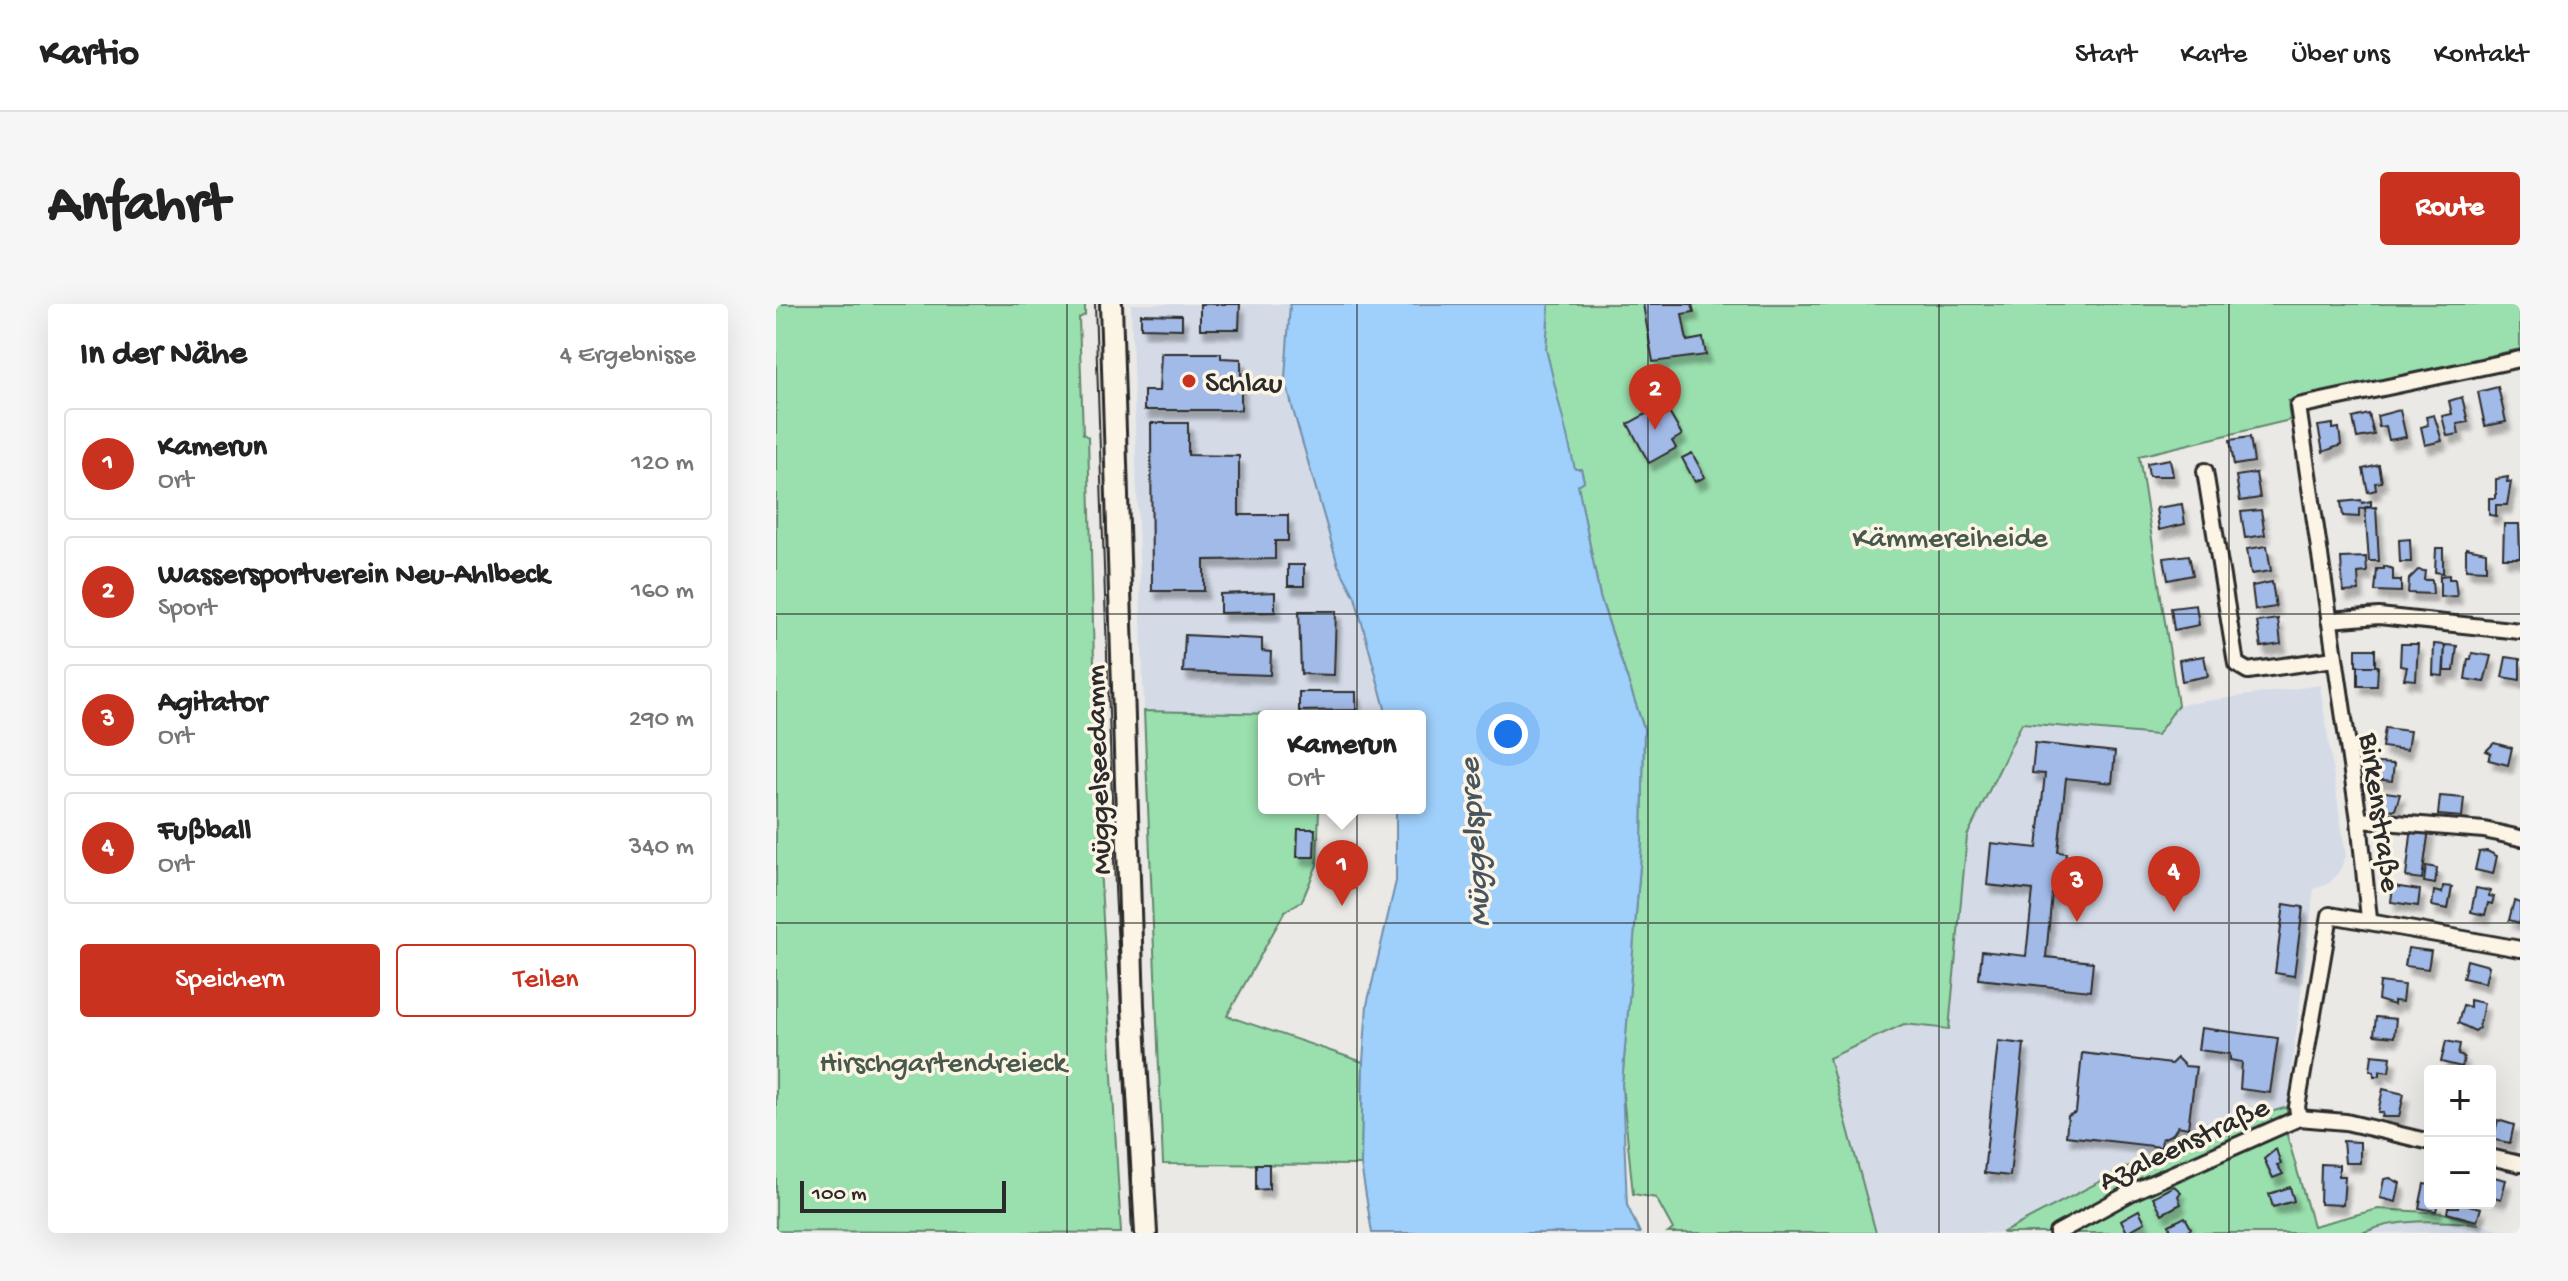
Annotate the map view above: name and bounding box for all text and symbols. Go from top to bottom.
text: Kartio [40,33,139,77]
text: Start [2075,39,2136,72]
text: Karte [2180,39,2247,72]
text: Über uns [2291,39,2390,72]
text: Kontakt [2434,39,2528,72]
button: Route [2380,172,2520,245]
text: Anfahrt [48,175,229,241]
text: In der Nähe [80,336,247,376]
text: 4 Ergebnisse [560,341,696,372]
pin: 2 [1629,364,1681,430]
place label: Schlau [1205,368,1283,403]
marker: Schlau [1180,372,1198,390]
text: Kamerun [158,431,267,466]
text: 1 [103,449,113,480]
text: 120 m [631,449,694,480]
text: Ort [158,466,193,497]
park label: Kämmereiheide [1852,523,2048,558]
text: Wassersportverein Neu-Ahlbeck [158,559,549,594]
text: 2 [102,577,114,608]
text: 160 m [631,577,694,608]
text: Sport [158,594,216,625]
street label: Müggelseedamm [1079,664,1122,875]
text: Agitator [158,687,267,722]
text: 3 [101,705,115,736]
text: 290 m [629,705,694,736]
popup [1258,710,1426,814]
your location [1488,714,1528,754]
text: Ort [158,722,193,753]
text: Kamerun [1288,729,1396,764]
street label: Birkenstraße [2349,730,2406,895]
water label: Müggelspree [1452,756,1502,928]
text: Ort [1288,764,1323,795]
text: Fußball [158,815,251,850]
text: 4 [102,833,114,864]
text: 340 m [629,833,694,864]
pin: 1 [1316,840,1368,906]
pin: 4 [2148,846,2200,912]
text: Ort [158,850,193,881]
pin: 3 [2051,856,2103,922]
button: Speichern [80,944,380,1017]
button: Teilen [396,944,696,1017]
park label: Hirschgartendreieck [819,1048,1069,1083]
map controls [2424,1065,2496,1209]
button: + [2424,1065,2496,1137]
street label: Azaleenstraße [2094,1091,2276,1201]
button: − [2424,1137,2496,1209]
scale bar [800,1177,1006,1213]
text: 100 m [812,1182,867,1208]

